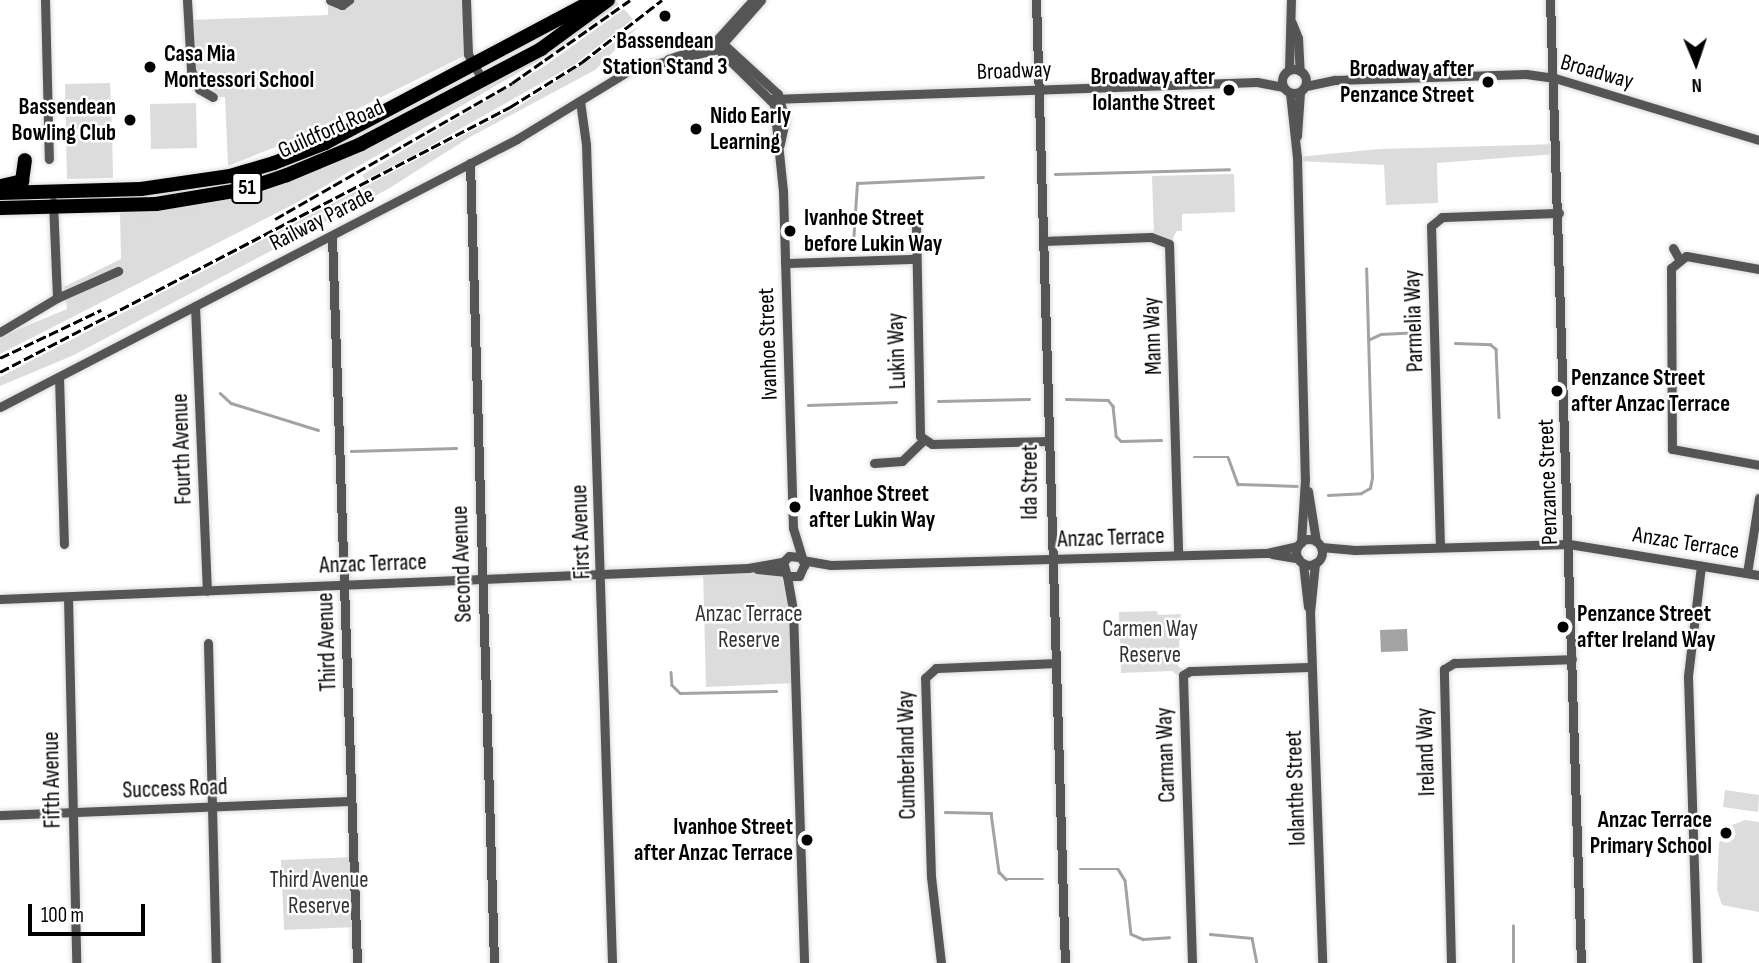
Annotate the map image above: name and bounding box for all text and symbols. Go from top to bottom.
marker: Bassendean Station Stand 3 [657,8,673,24]
place label: Bassendean Station Stand 3 [603,27,727,81]
north arrow [1661,28,1731,98]
place label: Casa Mia Montessori School [164,40,314,94]
street label: Broadway [1557,48,1637,96]
place label: Broadway after Penzance Street [1340,55,1474,109]
street label: Broadway [976,56,1052,86]
marker: Casa Mia Montessori School [142,59,158,75]
place label: Broadway after Iolanthe Street [1091,63,1215,117]
text: N [1691,73,1702,96]
marker: Broadway after Penzance Street [1480,74,1496,90]
marker: Broadway after Iolanthe Street [1221,82,1237,98]
place label: Bassendean Bowling Club [12,93,116,147]
street label: Guildford Road [274,93,388,165]
place label: Nido Early Learning [710,102,791,156]
marker: Bassendean Bowling Club [122,112,138,128]
marker: Nido Early Learning [688,121,704,137]
road number: 51 [231,170,263,206]
street label: Railway Parade [265,181,379,257]
place label: Ivanhoe Street before Lukin Way [804,204,942,258]
marker: Ivanhoe Street before Lukin Way [782,223,798,239]
street label: Parmelia Way [1398,269,1430,373]
street label: Ivanhoe Street [752,287,784,401]
street label: Mann Way [1138,297,1168,375]
street label: Lukin Way [882,312,912,390]
place label: Penzance Street after Anzac Terrace [1571,364,1730,418]
marker: Penzance Street after Anzac Terrace [1549,383,1565,399]
street label: Fourth Avenue [166,393,198,505]
street label: Penzance Street [1532,418,1564,546]
street label: Ida Street [1016,444,1044,520]
place label: Ivanhoe Street after Lukin Way [809,480,935,534]
street label: First Avenue [566,484,596,580]
marker: Ivanhoe Street after Lukin Way [787,499,803,515]
street label: Second Avenue [446,505,478,623]
street label: Anzac Terrace [1631,521,1741,565]
street label: Anzac Terrace [1057,522,1165,554]
street label: Anzac Terrace [319,548,427,580]
street label: Third Avenue [311,592,343,692]
park label: Anzac Terrace Reserve [695,600,803,654]
place label: Penzance Street after Ireland Way [1577,600,1716,654]
park label: Carmen Way Reserve [1102,615,1198,669]
marker: Penzance Street after Ireland Way [1555,619,1571,635]
street label: Cumberland Way [892,690,922,820]
street label: Carman Way [1151,707,1181,803]
street label: Ireland Way [1411,707,1441,797]
street label: Iolanthe Street [1280,730,1312,846]
street label: Fifth Avenue [37,731,67,829]
street label: Success Road [122,773,228,805]
place label: Anzac Terrace Primary School [1590,806,1712,860]
place label: Ivanhoe Street after Anzac Terrace [634,813,793,867]
marker: Anzac Terrace Primary School [1718,825,1734,841]
marker: Ivanhoe Street after Anzac Terrace [799,832,815,848]
park label: Third Avenue Reserve [270,866,368,920]
scale bar [32,890,149,934]
text: 100 m [41,903,84,928]

